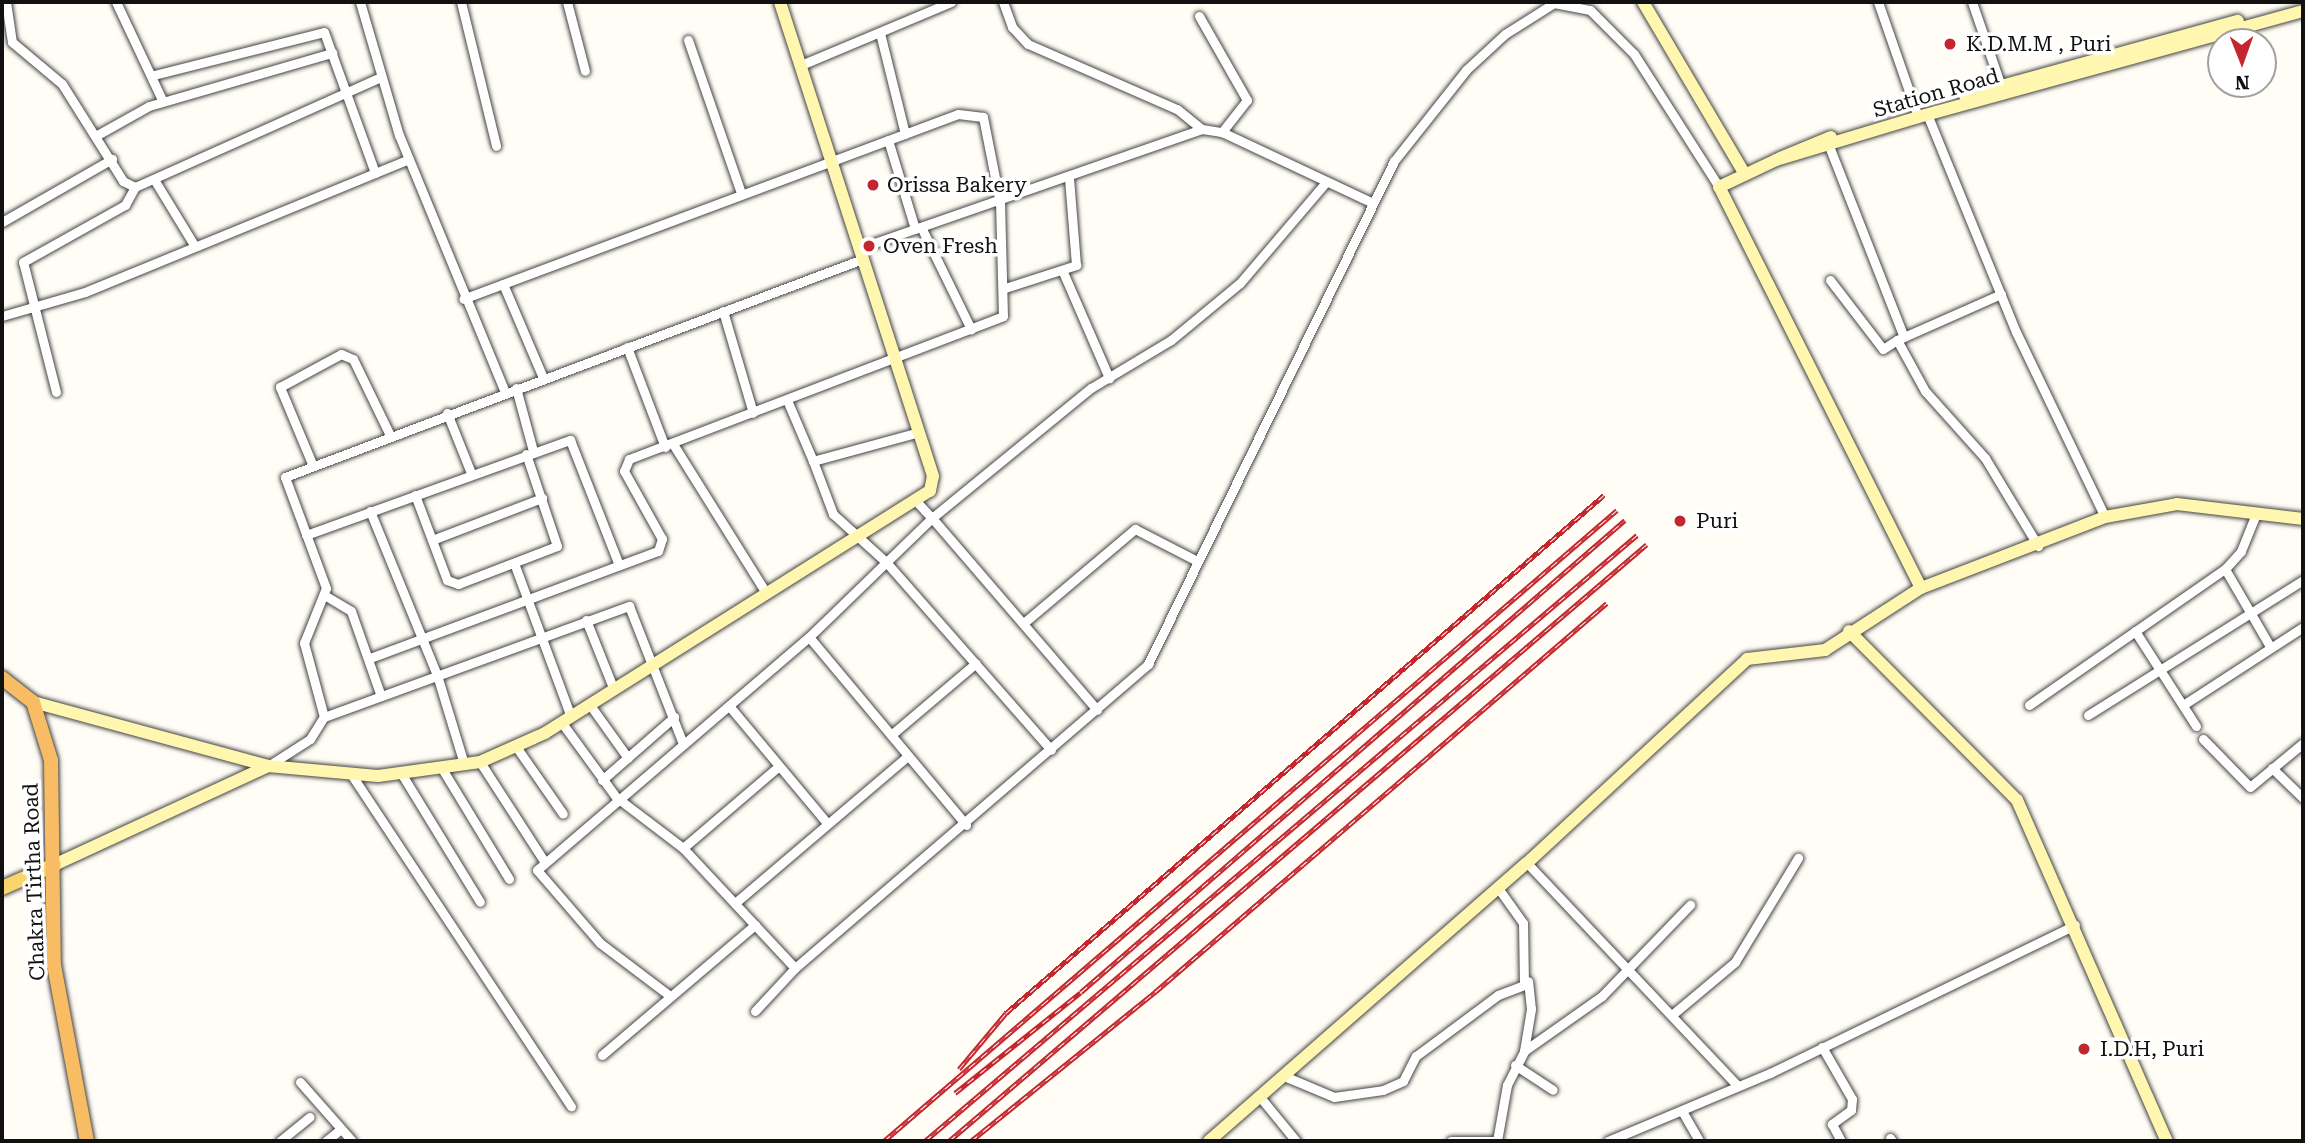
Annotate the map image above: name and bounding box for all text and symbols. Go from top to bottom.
north arrow [2207,28,2277,98]
place label: K.D.M.M , Puri [1966,31,2111,57]
marker: K.D.M.M , Puri [1940,34,1960,54]
street label: Station Road [1870,63,2002,123]
text: N [2235,71,2250,94]
place label: Orissa Bakery [887,172,1027,198]
marker: Orissa Bakery [865,177,881,193]
place label: Oven Fresh [883,233,998,259]
marker: Oven Fresh [861,238,877,254]
place label: Puri [1696,508,1738,534]
marker: Puri [1670,511,1690,531]
street label: Chakra Tirtha Road [18,783,50,981]
place label: I.D.H, Puri [2100,1036,2204,1062]
marker: I.D.H, Puri [2074,1039,2094,1059]

